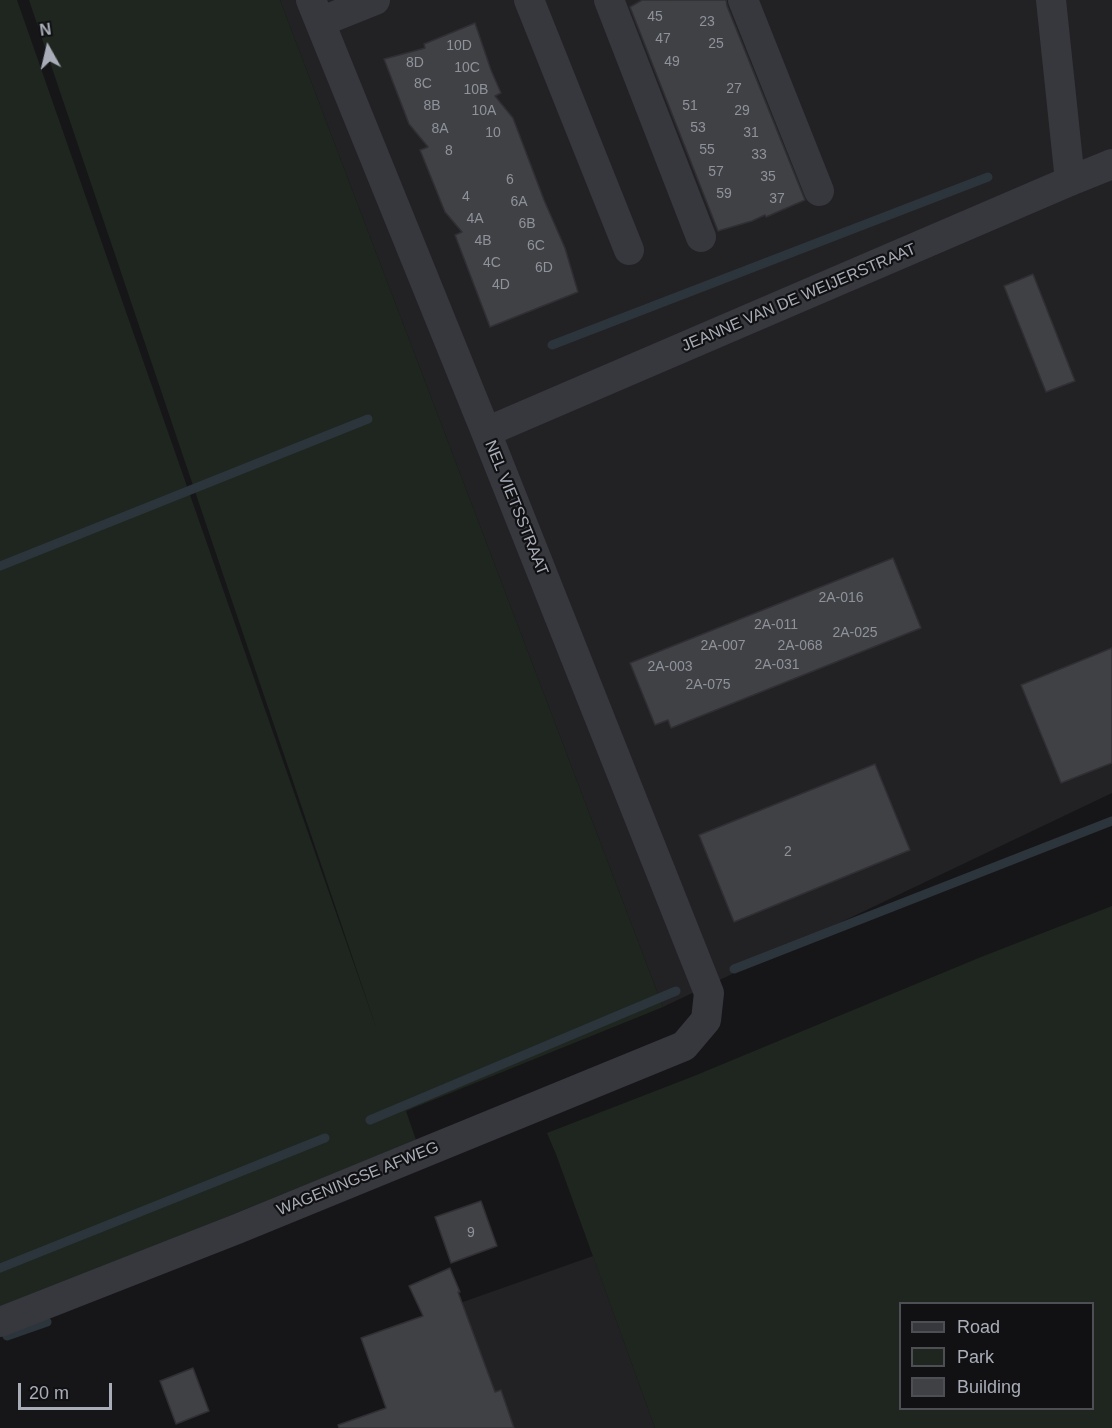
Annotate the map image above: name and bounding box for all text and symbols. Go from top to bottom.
house number: 45 [647,9,663,25]
house number: 23 [699,14,715,30]
north arrow [18,18,78,78]
text: N [39,20,52,39]
house number: 47 [655,31,671,47]
house number: 25 [708,36,724,52]
house number: 10D [446,38,472,54]
house number: 49 [664,54,680,70]
house number: 8D [406,55,424,71]
house number: 10C [454,60,480,76]
house number: 8C [414,76,432,92]
house number: 27 [726,81,742,97]
house number: 10B [464,82,488,98]
house number: 8B [423,98,441,114]
house number: 51 [682,98,698,114]
house number: 10A [472,103,496,119]
house number: 29 [734,103,750,119]
house number: 53 [690,120,706,136]
house number: 8A [431,121,449,137]
house number: 10 [485,125,501,141]
house number: 31 [743,125,759,141]
house number: 55 [699,142,715,158]
house number: 8 [445,143,453,159]
house number: 33 [751,147,767,163]
house number: 57 [708,164,724,180]
house number: 35 [760,169,776,185]
house number: 6 [506,172,514,188]
house number: 59 [716,186,732,202]
house number: 4 [462,189,470,205]
house number: 37 [769,191,785,207]
house number: 6A [510,194,528,210]
house number: 4A [466,211,484,227]
house number: 6B [518,216,536,232]
house number: 4B [474,233,492,249]
house number: 6C [527,238,545,254]
street label: JEANNE VAN DE WEIJERSTRAAT [679,240,919,356]
house number: 4C [483,255,501,271]
house number: 6D [535,260,553,276]
house number: 4D [492,277,510,293]
street label: NEL VIETSSTRAAT [480,438,552,578]
house number: 2A-016 [818,590,864,606]
house number: 2A-011 [754,617,798,633]
house number: 2A-025 [832,625,878,641]
house number: 2A-007 [700,638,746,654]
house number: 2A-068 [777,638,823,654]
house number: 2A-031 [754,657,800,673]
house number: 2A-003 [647,659,693,675]
house number: 2A-075 [685,677,731,693]
house number: 2 [784,844,792,860]
street label: WAGENINGSE AFWEG [274,1138,442,1220]
house number: 9 [467,1225,475,1241]
legend [899,1302,1094,1410]
text: Road [957,1317,1000,1337]
text: Park [957,1347,994,1367]
scale bar [21,1371,116,1409]
text: Building [957,1377,1021,1397]
text: 20 m [29,1383,69,1403]

